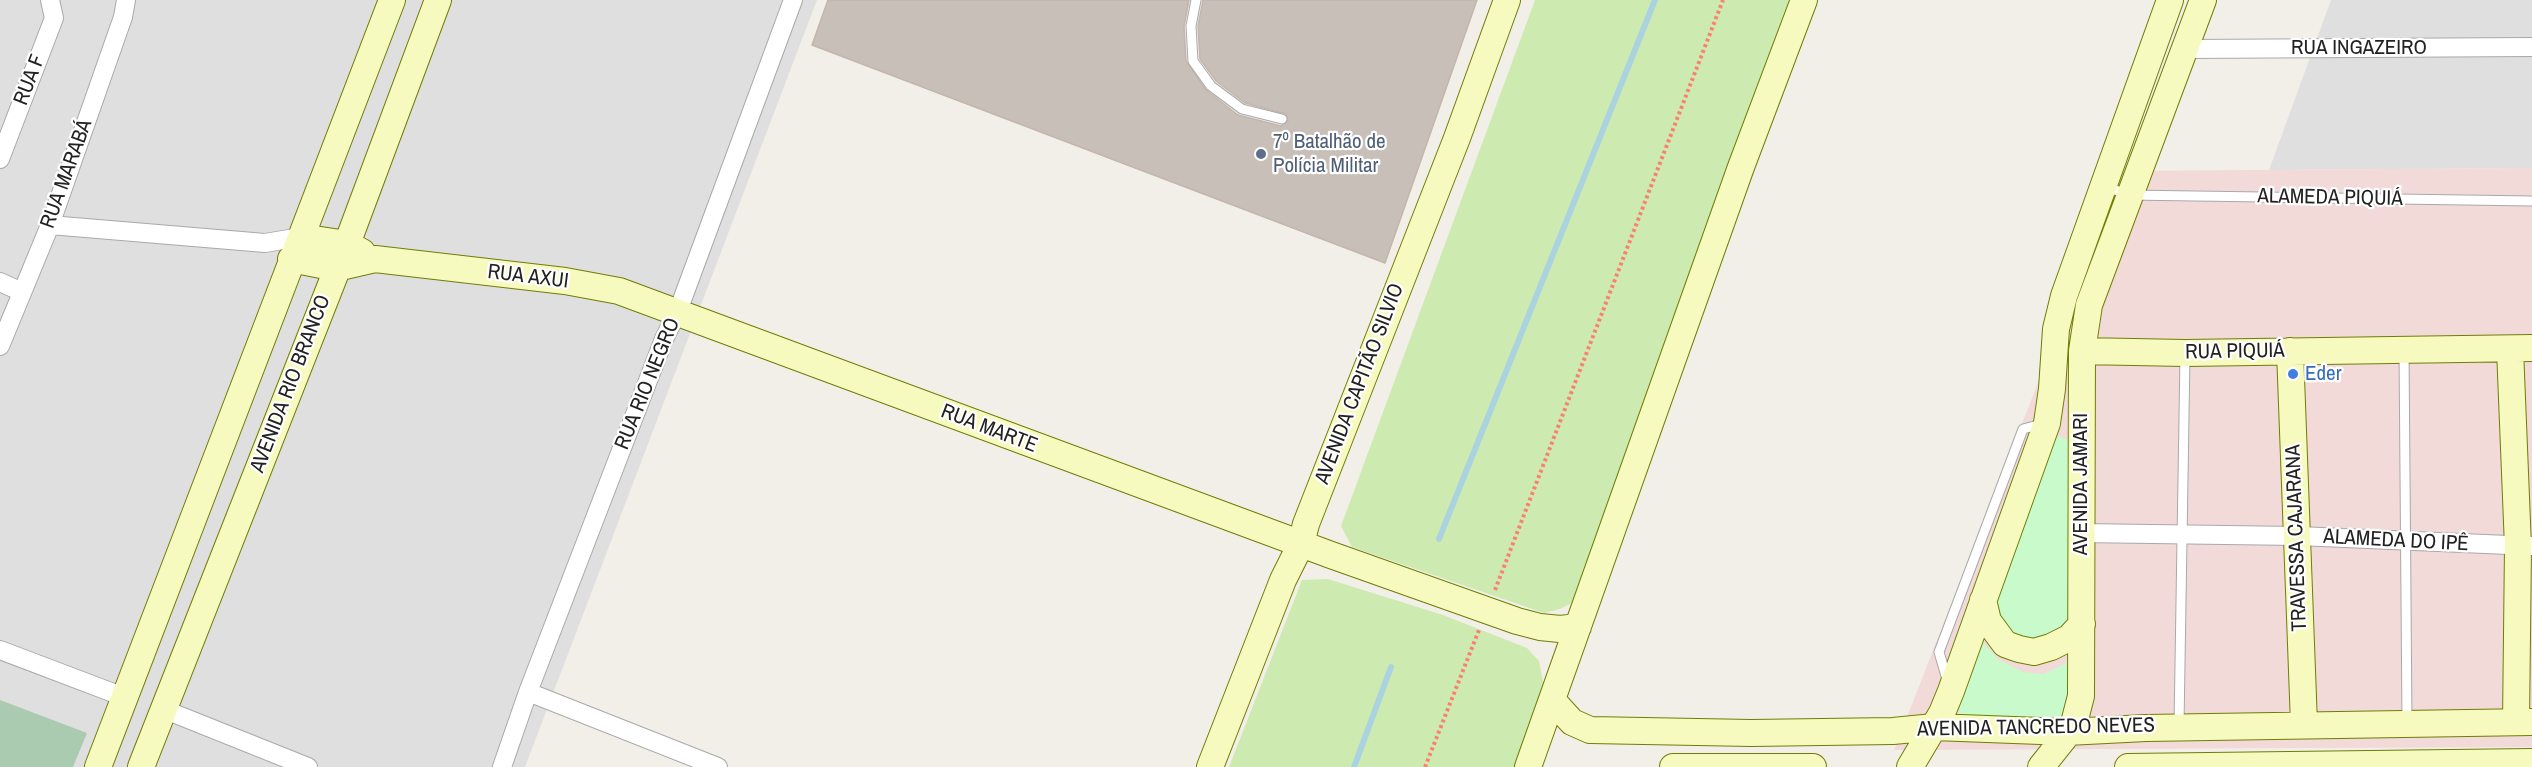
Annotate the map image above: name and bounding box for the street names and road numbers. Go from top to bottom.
street label: RUA INGAZEIRO [2291,35,2427,61]
street label: RUA F [9,51,51,109]
street label: RUA MARABÁ [36,116,98,232]
street label: ALAMEDA PIQUIÁ [2257,184,2403,212]
street label: RUA AXUI [486,260,570,294]
street label: AVENIDA CAPITÃO SILVIO [1310,280,1410,488]
street label: AVENIDA RIO BRANCO [246,292,336,476]
street label: RUA RIO NEGRO [610,315,686,453]
street label: RUA PIQUIÁ [2185,339,2285,365]
street label: RUA MARTE [937,399,1041,459]
street label: AVENIDA JAMARI [2068,413,2094,555]
street label: TRAVESSA CAJARANA [2281,444,2313,632]
street label: ALAMEDA DO IPÊ [2323,525,2469,557]
street label: AVENIDA TANCREDO NEVES [1917,713,2155,743]

